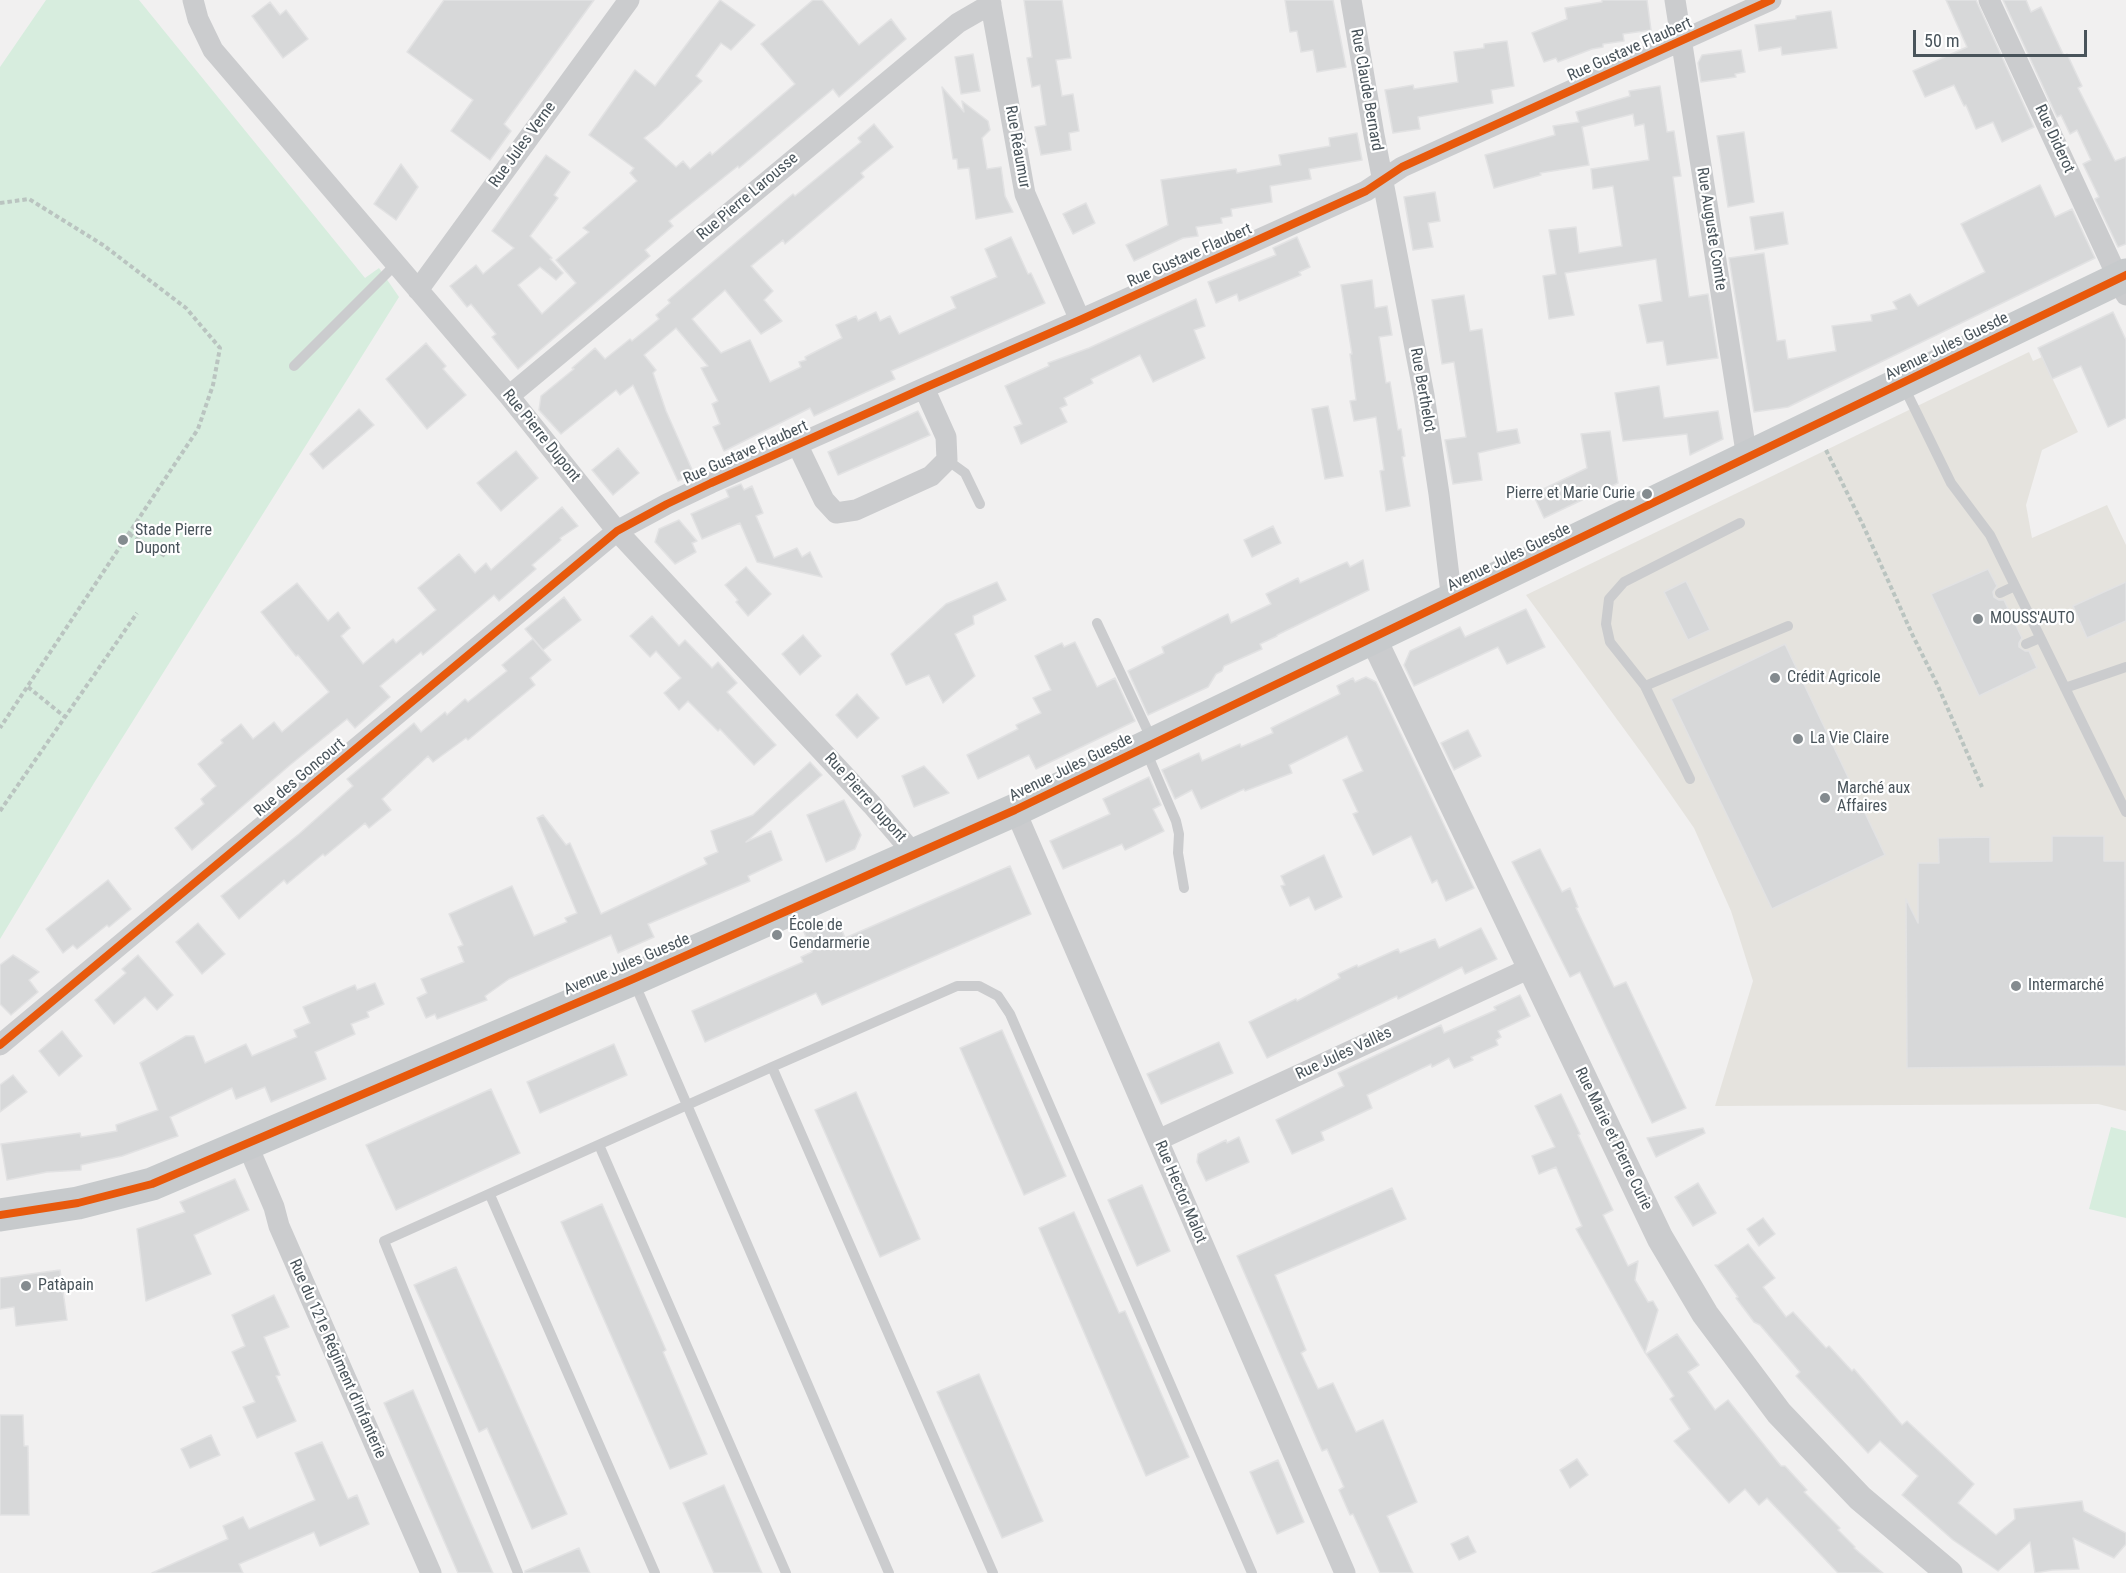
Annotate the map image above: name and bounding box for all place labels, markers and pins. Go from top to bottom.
place label: Pierre et Marie Curie [1506,484,1635,504]
marker: Pierre et Marie Curie [1640,487,1654,501]
place label: Stade Pierre Dupont [135,521,212,559]
marker: Stade Pierre Dupont [116,533,130,547]
place label: MOUSS'AUTO [1990,609,2075,629]
marker: MOUSS'AUTO [1971,612,1985,626]
place label: Crédit Agricole [1787,668,1881,688]
marker: Crédit Agricole [1768,671,1782,685]
place label: La Vie Claire [1810,729,1889,749]
marker: La Vie Claire [1791,732,1805,746]
place label: Marché aux Affaires [1837,779,1910,817]
marker: Marché aux Affaires [1818,791,1832,805]
place label: École de Gendarmerie [789,916,870,954]
marker: École de Gendarmerie [770,928,784,942]
place label: Intermarché [2028,976,2104,996]
marker: Intermarché [2009,979,2023,993]
place label: Patàpain [38,1276,94,1296]
marker: Patàpain [19,1279,33,1293]

